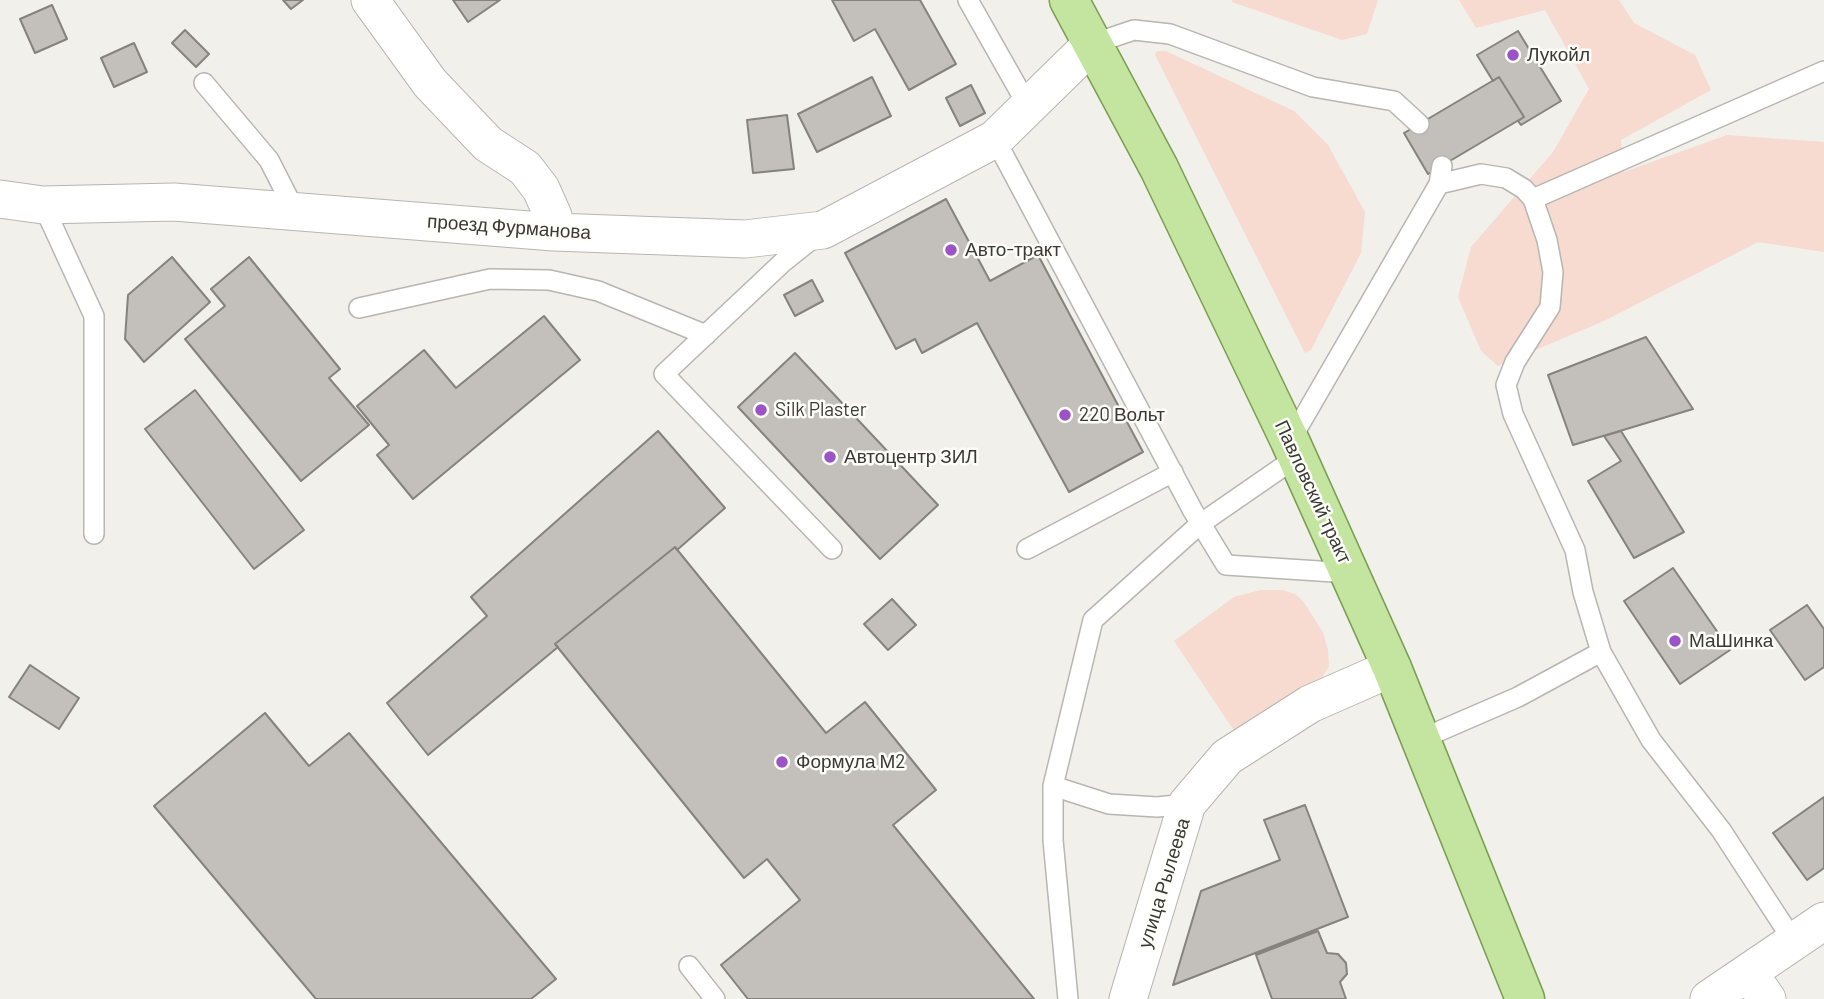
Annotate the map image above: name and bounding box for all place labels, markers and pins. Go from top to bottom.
place label: Лукойл [1527,44,1590,66]
marker: Лукойл [1505,47,1521,63]
place label: Авто-тракт [965,239,1061,261]
marker: Авто-тракт [943,242,959,258]
place label: Silk Plaster [775,399,867,421]
marker: Silk Plaster [753,402,769,418]
place label: 220 Вольт [1079,404,1165,426]
marker: 220 Вольт [1057,407,1073,423]
place label: Автоцентр ЗИЛ [844,446,978,468]
marker: Автоцентр ЗИЛ [822,449,838,465]
place label: МаШинка [1689,630,1773,652]
marker: МаШинка [1667,633,1683,649]
place label: Формула М2 [796,751,905,773]
marker: Формула М2 [774,754,790,770]

